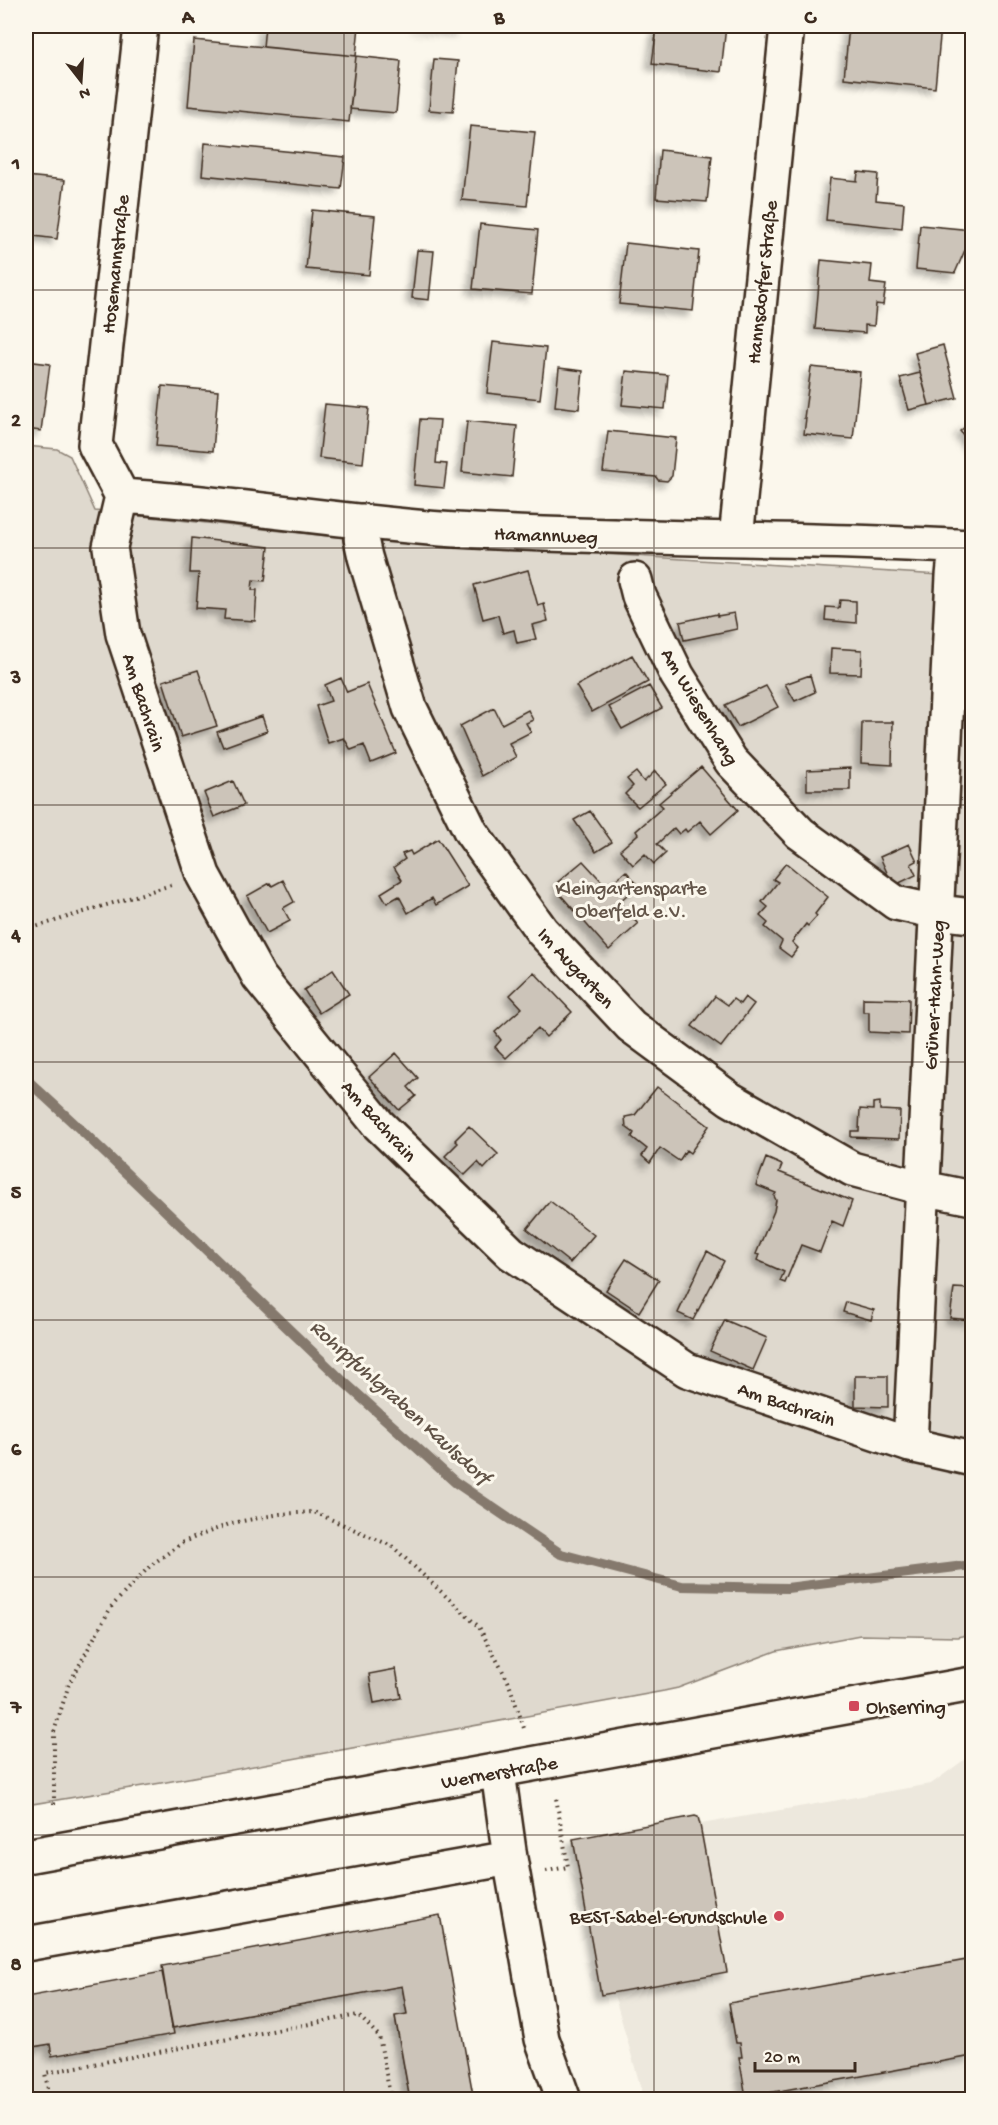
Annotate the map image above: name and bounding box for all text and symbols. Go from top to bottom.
text: A [181,8,196,31]
text: B [493,8,505,31]
text: C [804,8,818,31]
north arrow [51,51,111,111]
text: N [76,81,92,103]
text: 1 [11,154,20,177]
street label: Hosemannstraße [99,193,136,335]
street label: Hannsdorfer Straße [744,199,785,365]
text: 2 [11,411,21,434]
street label: Hamannweg [493,524,598,551]
street label: Am Wiesenhang [654,645,742,770]
street label: Am Bachrain [115,651,168,755]
text: 3 [10,668,21,691]
park label: Kleingartensparte Oberfeld e.V. [555,879,707,925]
street label: Grüner-Hahn-Weg [921,920,952,1071]
street label: Im Augarten [531,924,618,1015]
text: 4 [10,926,21,949]
street label: Am Bachrain [335,1077,420,1168]
text: 5 [11,1183,22,1206]
water label: Rohrpfuhlgraben Kaulsdorf [304,1316,496,1493]
street label: Am Bachrain [734,1379,838,1434]
text: 6 [11,1440,22,1463]
text: 7 [10,1698,23,1721]
place label: Ohserring [866,1698,946,1721]
marker: Ohserring [847,1699,861,1713]
street label: Wernerstraße [440,1753,560,1796]
place label: BEST-Sabel-Grundschule [569,1908,768,1931]
marker: BEST-Sabel-Grundschule [772,1909,786,1923]
text: 8 [11,1955,22,1978]
scale bar [755,2035,856,2073]
text: 20 m [764,2048,800,2069]

